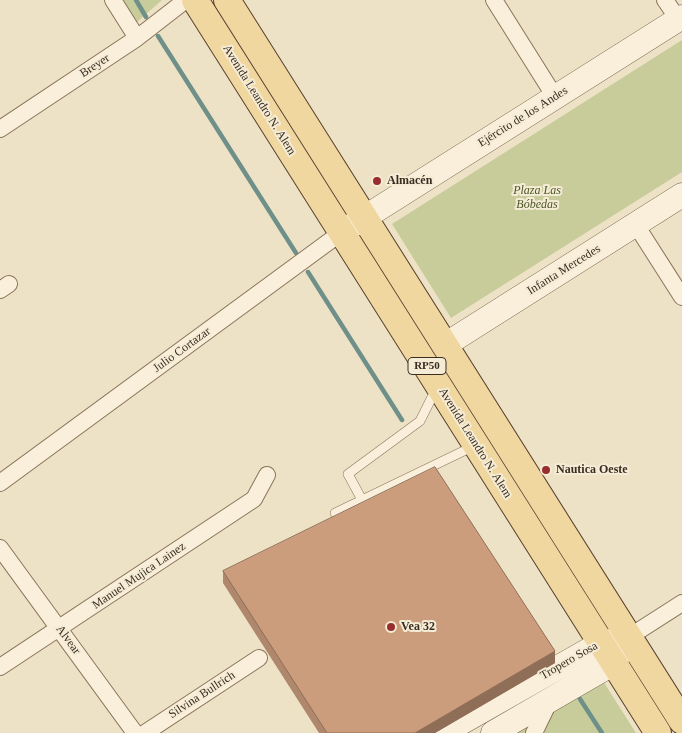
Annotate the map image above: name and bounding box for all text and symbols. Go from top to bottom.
street label: Avenida Leandro N. Alem [219,42,299,158]
street label: Breyer [77,51,113,81]
street label: Ejército de los Andes [476,84,570,150]
place label: Almacén [387,174,432,188]
marker: Almacén [371,175,383,187]
park label: Plaza Las Bóbedas [513,184,561,212]
street label: Infanta Mercedes [525,242,603,298]
street label: Julio Cortazar [150,324,214,376]
road number: RP50 [408,358,446,374]
street label: Avenida Leandro N. Alem [435,385,515,501]
place label: Nautica Oeste [556,463,628,477]
marker: Nautica Oeste [540,464,552,476]
street label: Manuel Mujica Lainez [90,539,188,613]
place label: Vea 32 [401,620,435,634]
marker: Vea 32 [385,621,397,633]
street label: Alvear [53,623,83,657]
street label: Tropero Sosa [538,639,600,683]
street label: Silvina Bullrich [166,668,238,722]

